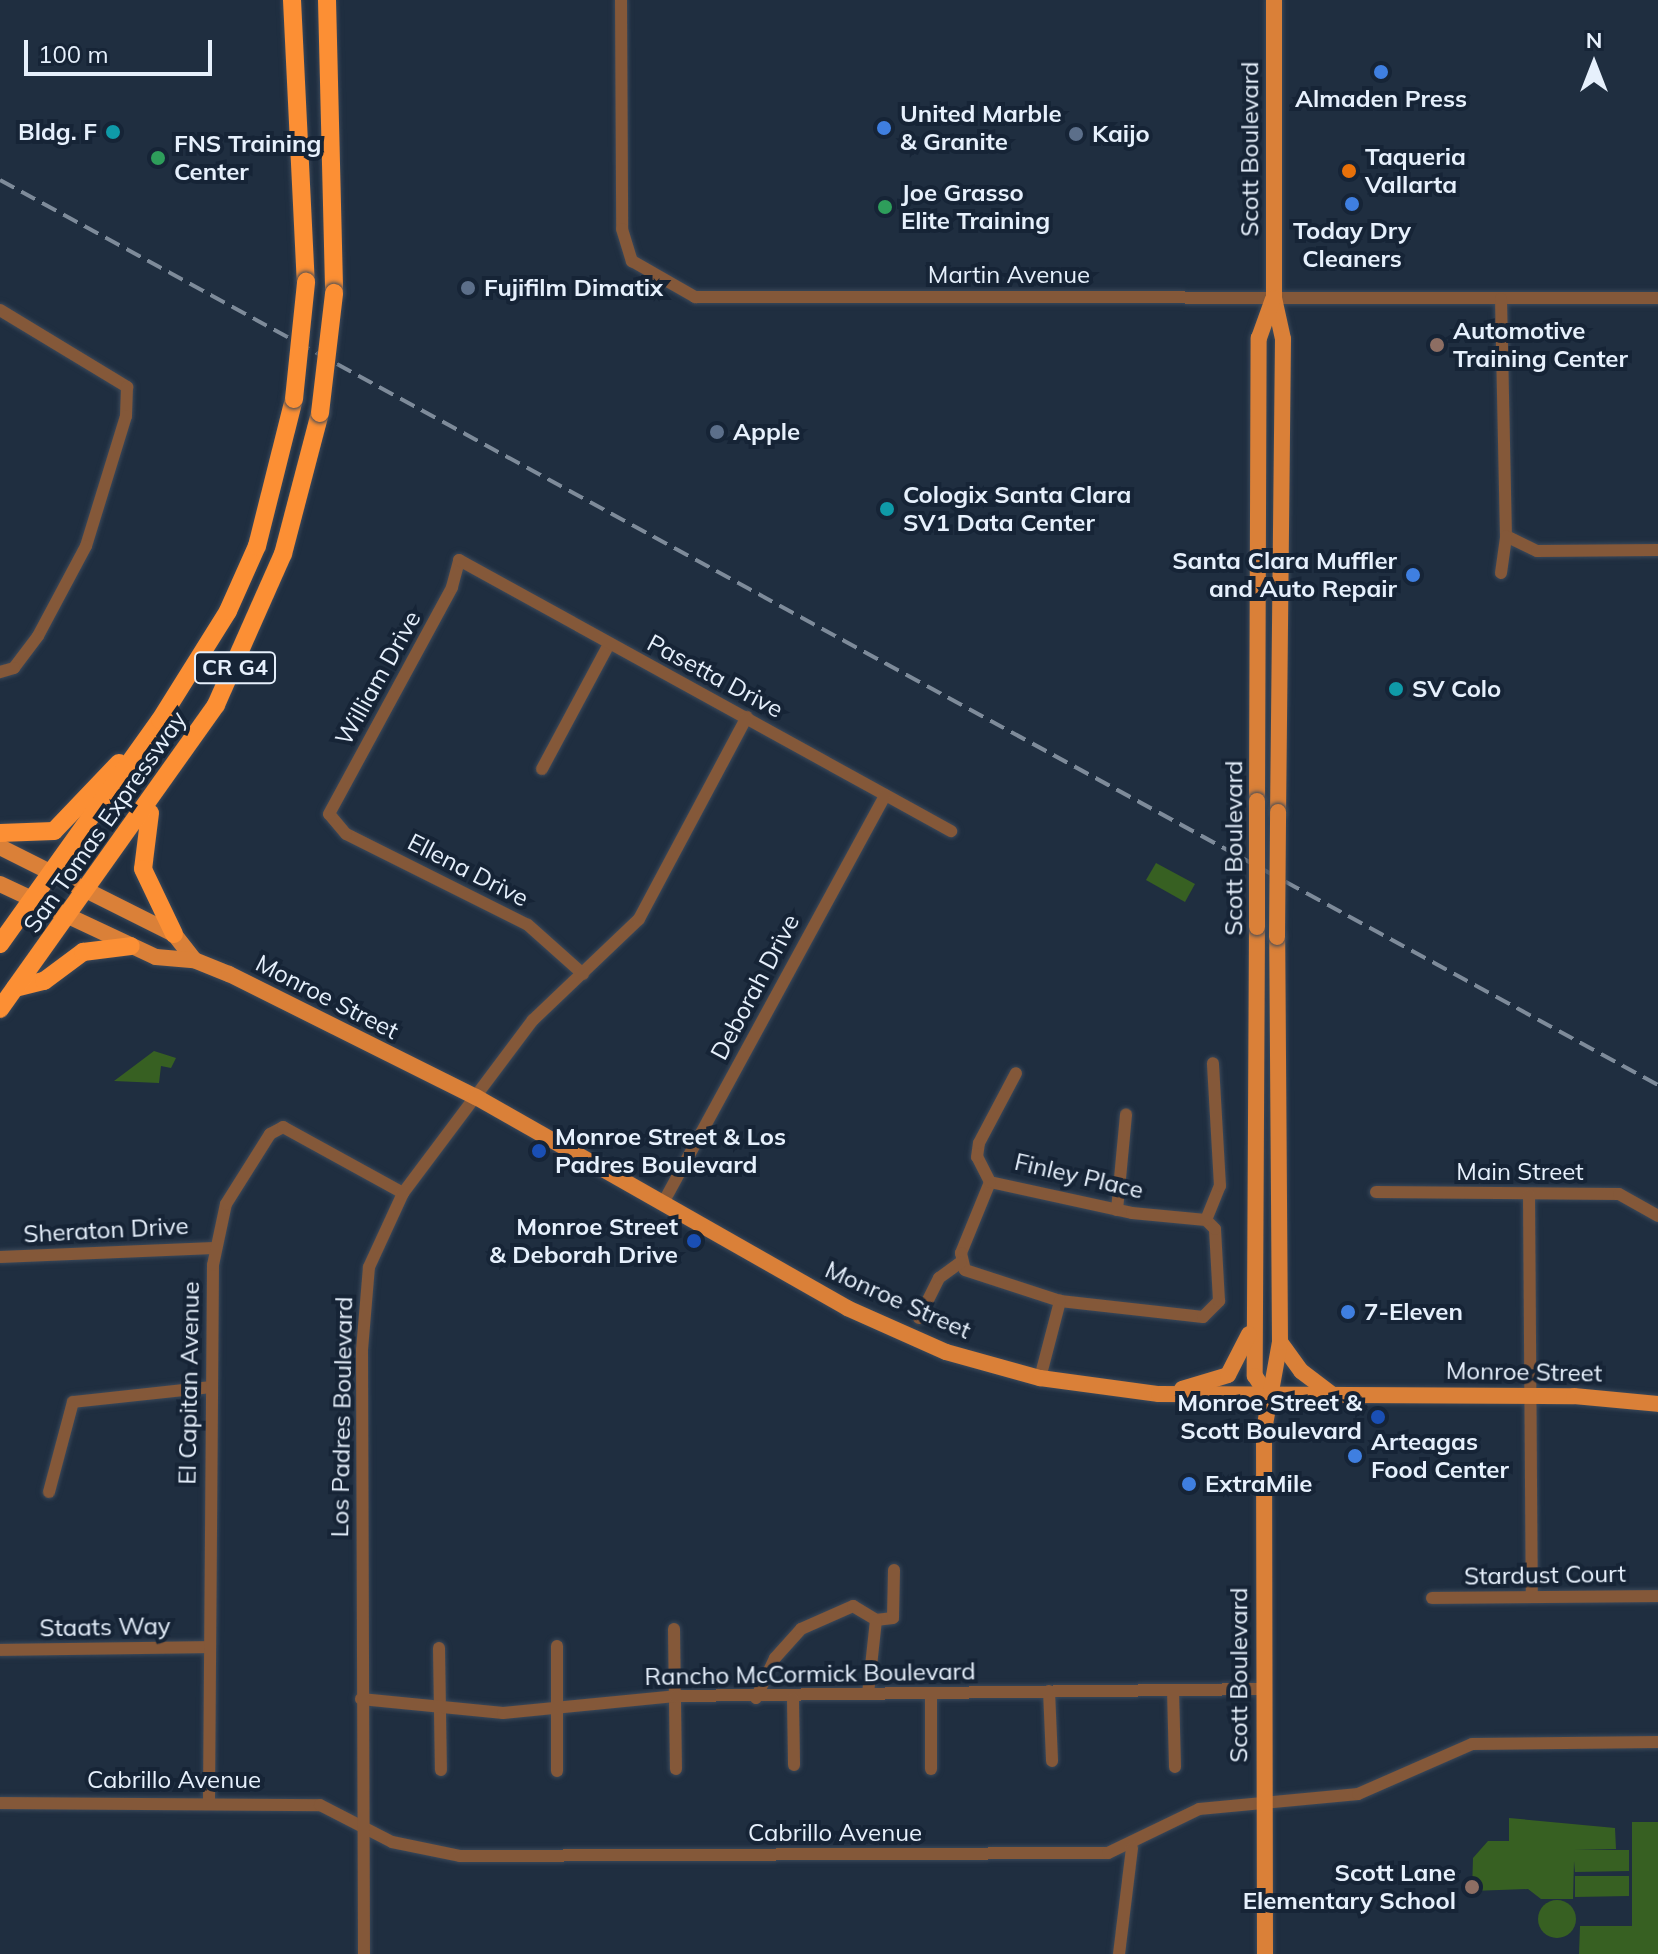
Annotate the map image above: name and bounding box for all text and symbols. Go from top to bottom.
scale bar [28,24,216,74]
north arrow [1554,24,1634,104]
text: N [1586,26,1602,54]
text: 100 m [38,39,109,69]
street label: Scott Boulevard [1236,61,1264,237]
marker: Almaden Press [1372,63,1390,81]
place label: Almaden Press [1295,85,1467,113]
place label: United Marble & Granite [900,100,1062,156]
place label: Bldg. F [18,118,97,146]
marker: United Marble & Granite [875,119,893,137]
place label: Kaijo [1092,120,1150,148]
marker: Bldg. F [104,123,122,141]
marker: Kaijo [1067,125,1085,143]
place label: FNS Training Center [174,130,321,186]
place label: Taqueria Vallarta [1365,143,1466,199]
marker: FNS Training Center [149,149,167,167]
marker: Taqueria Vallarta [1340,162,1358,180]
place label: Joe Grasso Elite Training [901,179,1050,235]
marker: Today Dry Cleaners [1343,195,1361,213]
marker: Joe Grasso Elite Training [876,198,894,216]
place label: Today Dry Cleaners [1293,217,1411,273]
street label: Martin Avenue [928,261,1090,289]
place label: Fujifilm Dimatix [484,274,663,302]
marker: Fujifilm Dimatix [459,279,477,297]
place label: Automotive Training Center [1453,317,1628,373]
marker: Automotive Training Center [1428,336,1446,354]
place label: Apple [733,418,800,446]
marker: Apple [708,423,726,441]
place label: Cologix Santa Clara SV1 Data Center [903,481,1131,537]
marker: Cologix Santa Clara SV1 Data Center [878,500,896,518]
place label: Santa Clara Muffler and Auto Repair [1172,547,1397,603]
marker: Santa Clara Muffler and Auto Repair [1404,566,1422,584]
street label: William Drive [329,606,427,750]
street label: Pasetta Drive [642,628,788,724]
road number: CR G4 [193,650,277,686]
place label: SV Colo [1412,675,1501,703]
marker: SV Colo [1387,680,1405,698]
street label: San Tomas Expressway [18,706,192,938]
street label: Scott Boulevard [1220,760,1248,936]
street label: Ellena Drive [403,827,533,913]
street label: Deborah Drive [705,909,805,1065]
street label: Monroe Street [251,949,403,1045]
place label: Monroe Street & Los Padres Boulevard [555,1123,786,1179]
marker: Monroe Street & Los Padres Boulevard [530,1142,548,1160]
street label: Finley Place [1012,1147,1146,1205]
street label: Main Street [1456,1158,1584,1186]
street label: Sheraton Drive [23,1211,189,1249]
place label: Monroe Street & Deborah Drive [489,1213,678,1269]
marker: Monroe Street & Deborah Drive [685,1232,703,1250]
street label: Monroe Street [821,1255,975,1345]
street label: El Capitan Avenue [173,1281,205,1485]
street label: Los Padres Boulevard [326,1296,358,1538]
place label: 7-Eleven [1364,1298,1463,1326]
marker: 7-Eleven [1339,1303,1357,1321]
street label: Monroe Street [1446,1356,1602,1388]
place label: Monroe Street & Scott Boulevard [1177,1389,1362,1445]
marker: Monroe Street & Scott Boulevard [1369,1408,1387,1426]
place label: Arteagas Food Center [1371,1428,1509,1484]
marker: Arteagas Food Center [1346,1447,1364,1465]
place label: ExtraMile [1205,1470,1312,1498]
marker: ExtraMile [1180,1475,1198,1493]
street label: Stardust Court [1464,1559,1626,1591]
street label: Scott Boulevard [1225,1587,1253,1763]
street label: Staats Way [39,1611,171,1643]
street label: Rancho McCormick Boulevard [644,1657,976,1691]
street label: Cabrillo Avenue [87,1766,261,1794]
street label: Cabrillo Avenue [748,1819,922,1847]
place label: Scott Lane Elementary School [1243,1859,1456,1915]
marker: Scott Lane Elementary School [1463,1878,1481,1896]

